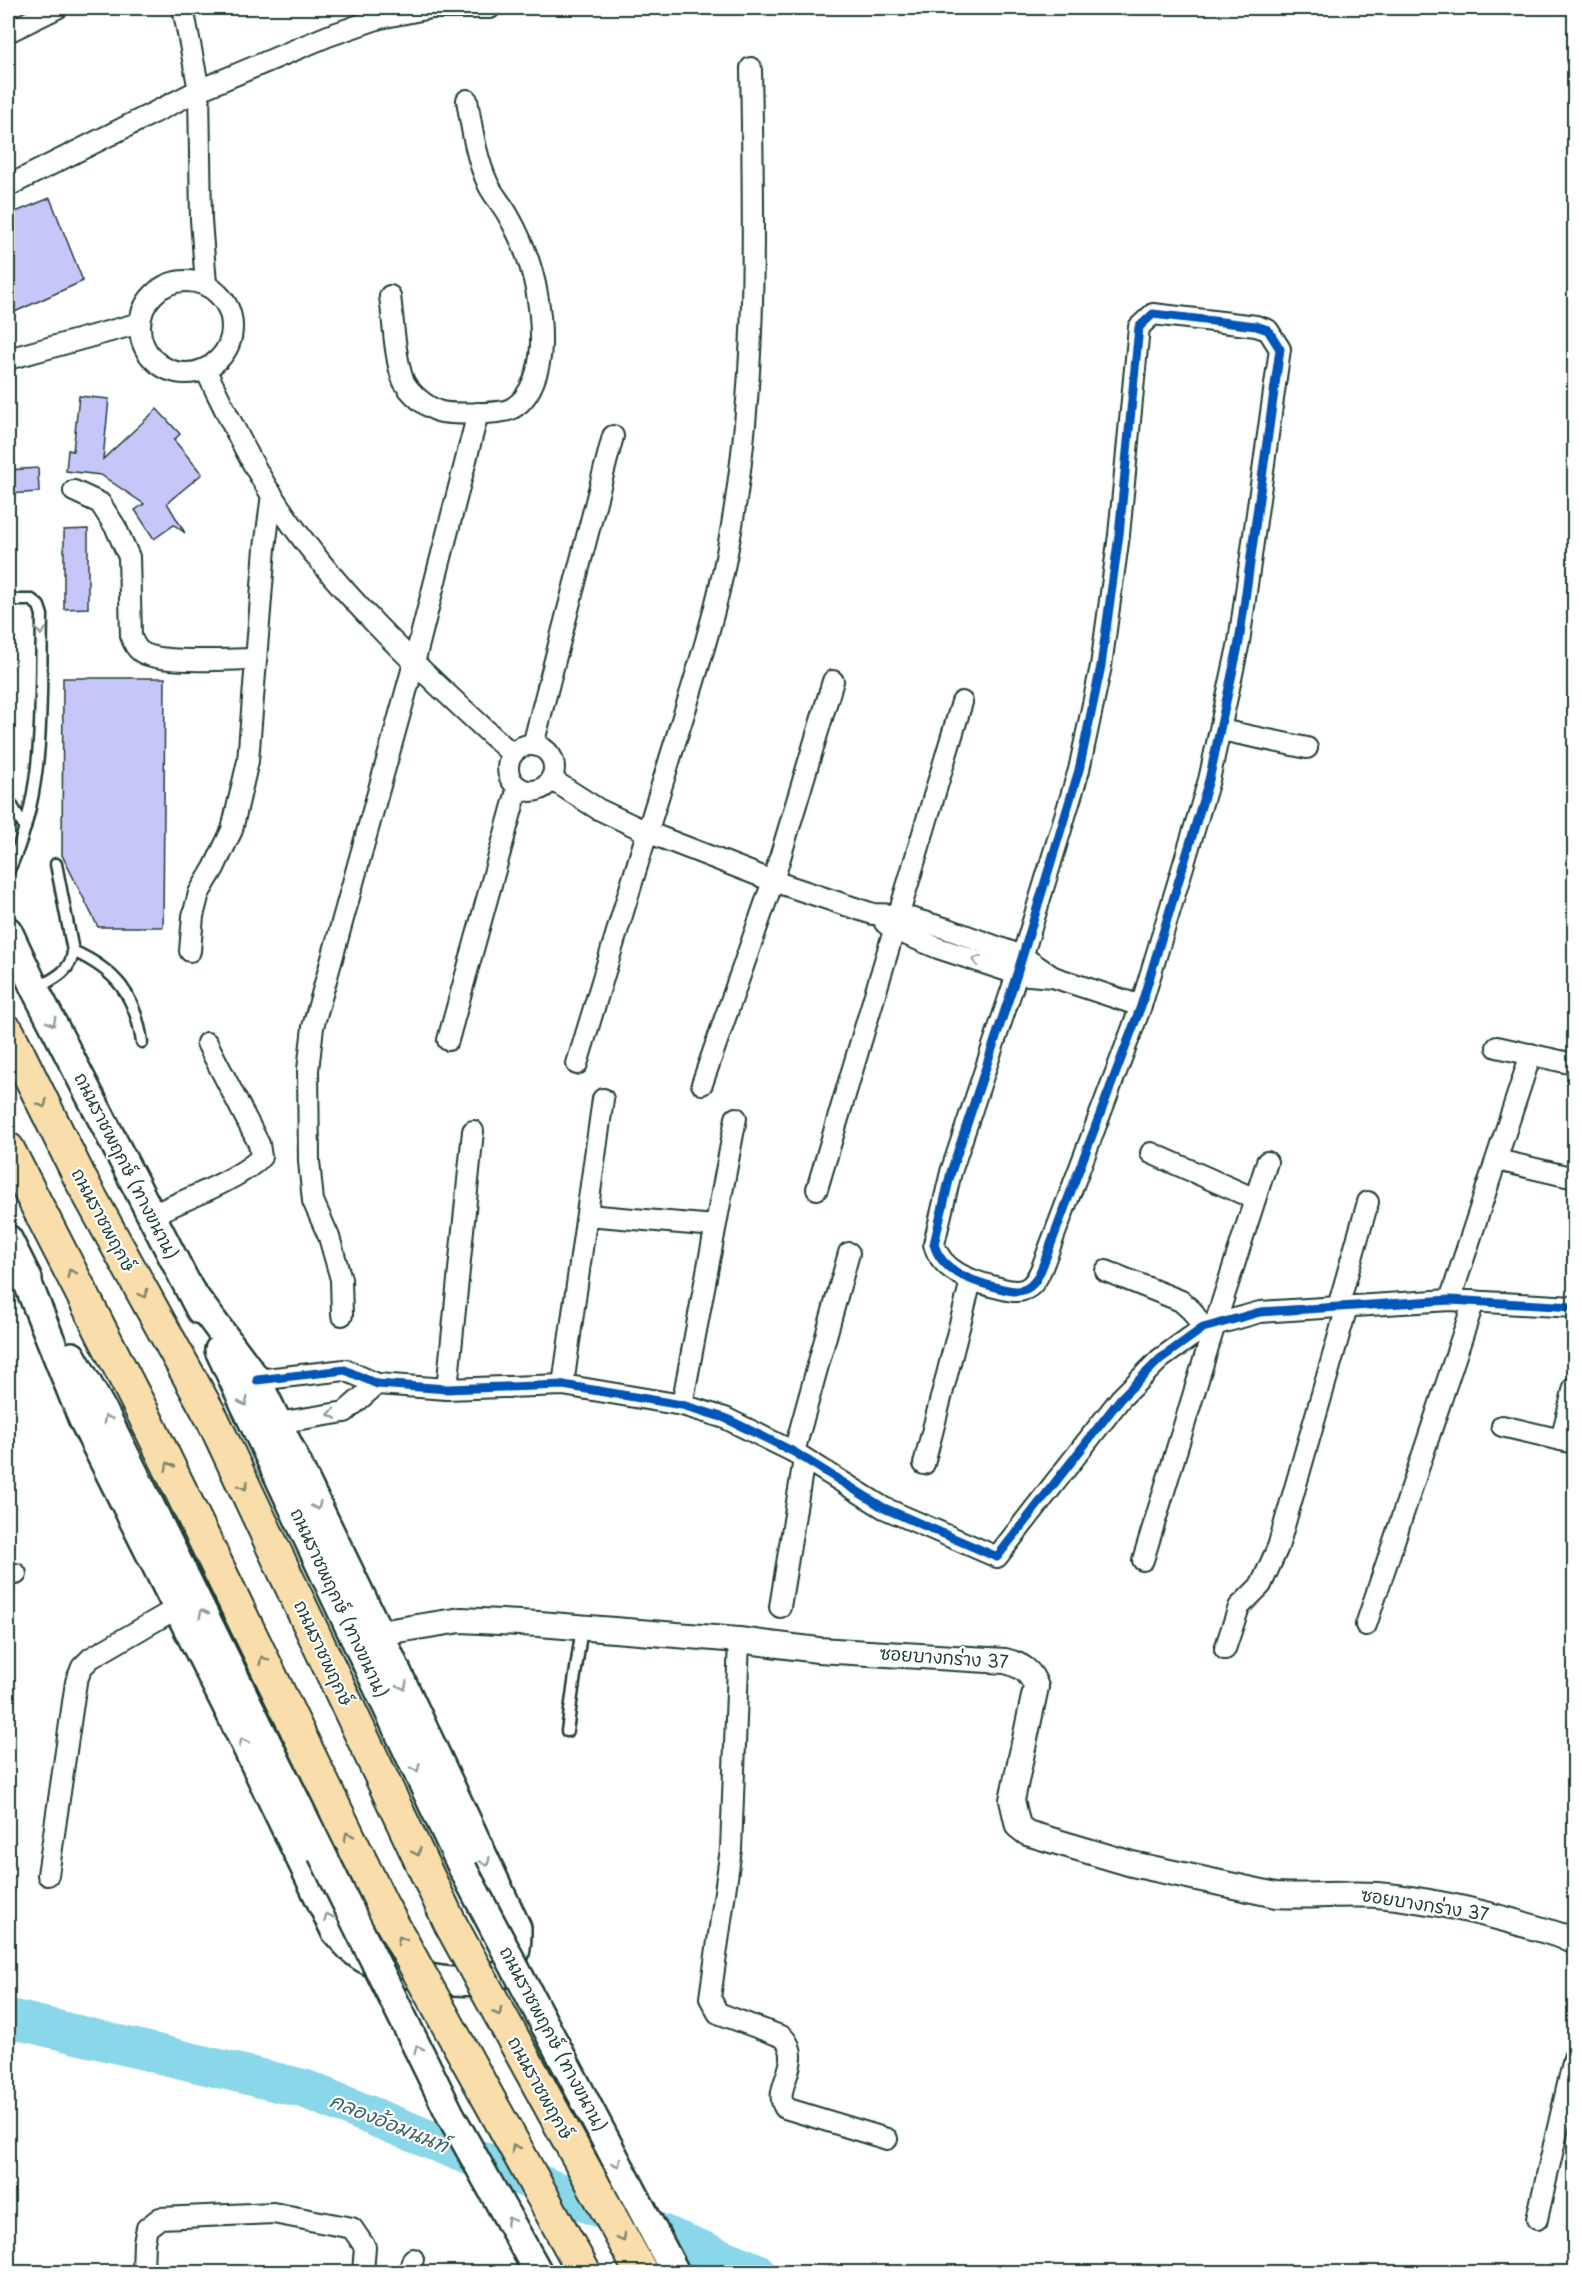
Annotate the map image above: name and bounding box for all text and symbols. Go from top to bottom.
one-way arrow [35,626,47,635]
one-way arrow [971,955,982,967]
one-way arrow [44,1015,56,1026]
street label: ถนนราชพฤกษ์ (ทางขนาน) [70,1069,182,1263]
one-way arrow [35,1097,47,1108]
street label: ถนนราชพฤกษ์ [67,1165,139,1275]
one-way arrow [67,1269,79,1280]
one-way arrow [137,1288,148,1299]
one-way arrow [237,1395,249,1406]
one-way arrow [327,1407,337,1420]
one-way arrow [103,1415,115,1426]
one-way arrow [164,1462,176,1473]
one-way arrow [237,1479,249,1490]
one-way arrow [309,1499,321,1510]
street label: ถนนราชพฤกษ์ (ทางขนาน) [286,1505,392,1701]
street label: ถนนราชพฤกษ์ [289,1597,357,1709]
one-way arrow [199,1609,210,1620]
street label: ซอยบางกร่าง 37 [879,1639,1010,1675]
one-way arrow [259,1656,271,1667]
one-way arrow [396,1679,408,1690]
one-way arrow [238,1738,250,1749]
one-way arrow [409,1762,421,1773]
one-way arrow [344,1831,356,1842]
one-way arrow [409,1846,421,1857]
one-way arrow [479,1856,491,1867]
street label: ซอยบางกร่าง 37 [1359,1880,1491,1927]
one-way arrow [324,1913,336,1924]
one-way arrow [397,1936,408,1946]
street label: ถนนราชพฤกษ์ (ทางขนาน) [495,1943,611,2135]
one-way arrow [491,2005,502,2016]
street label: ถนนราชพฤกษ์ [503,2033,577,2143]
one-way arrow [414,2045,425,2056]
water label: คลองอ้อมนนท์ [326,2085,457,2161]
one-way arrow [511,2143,522,2154]
one-way arrow [610,2156,621,2167]
one-way arrow [506,2217,517,2228]
one-way arrow [615,2232,626,2242]

